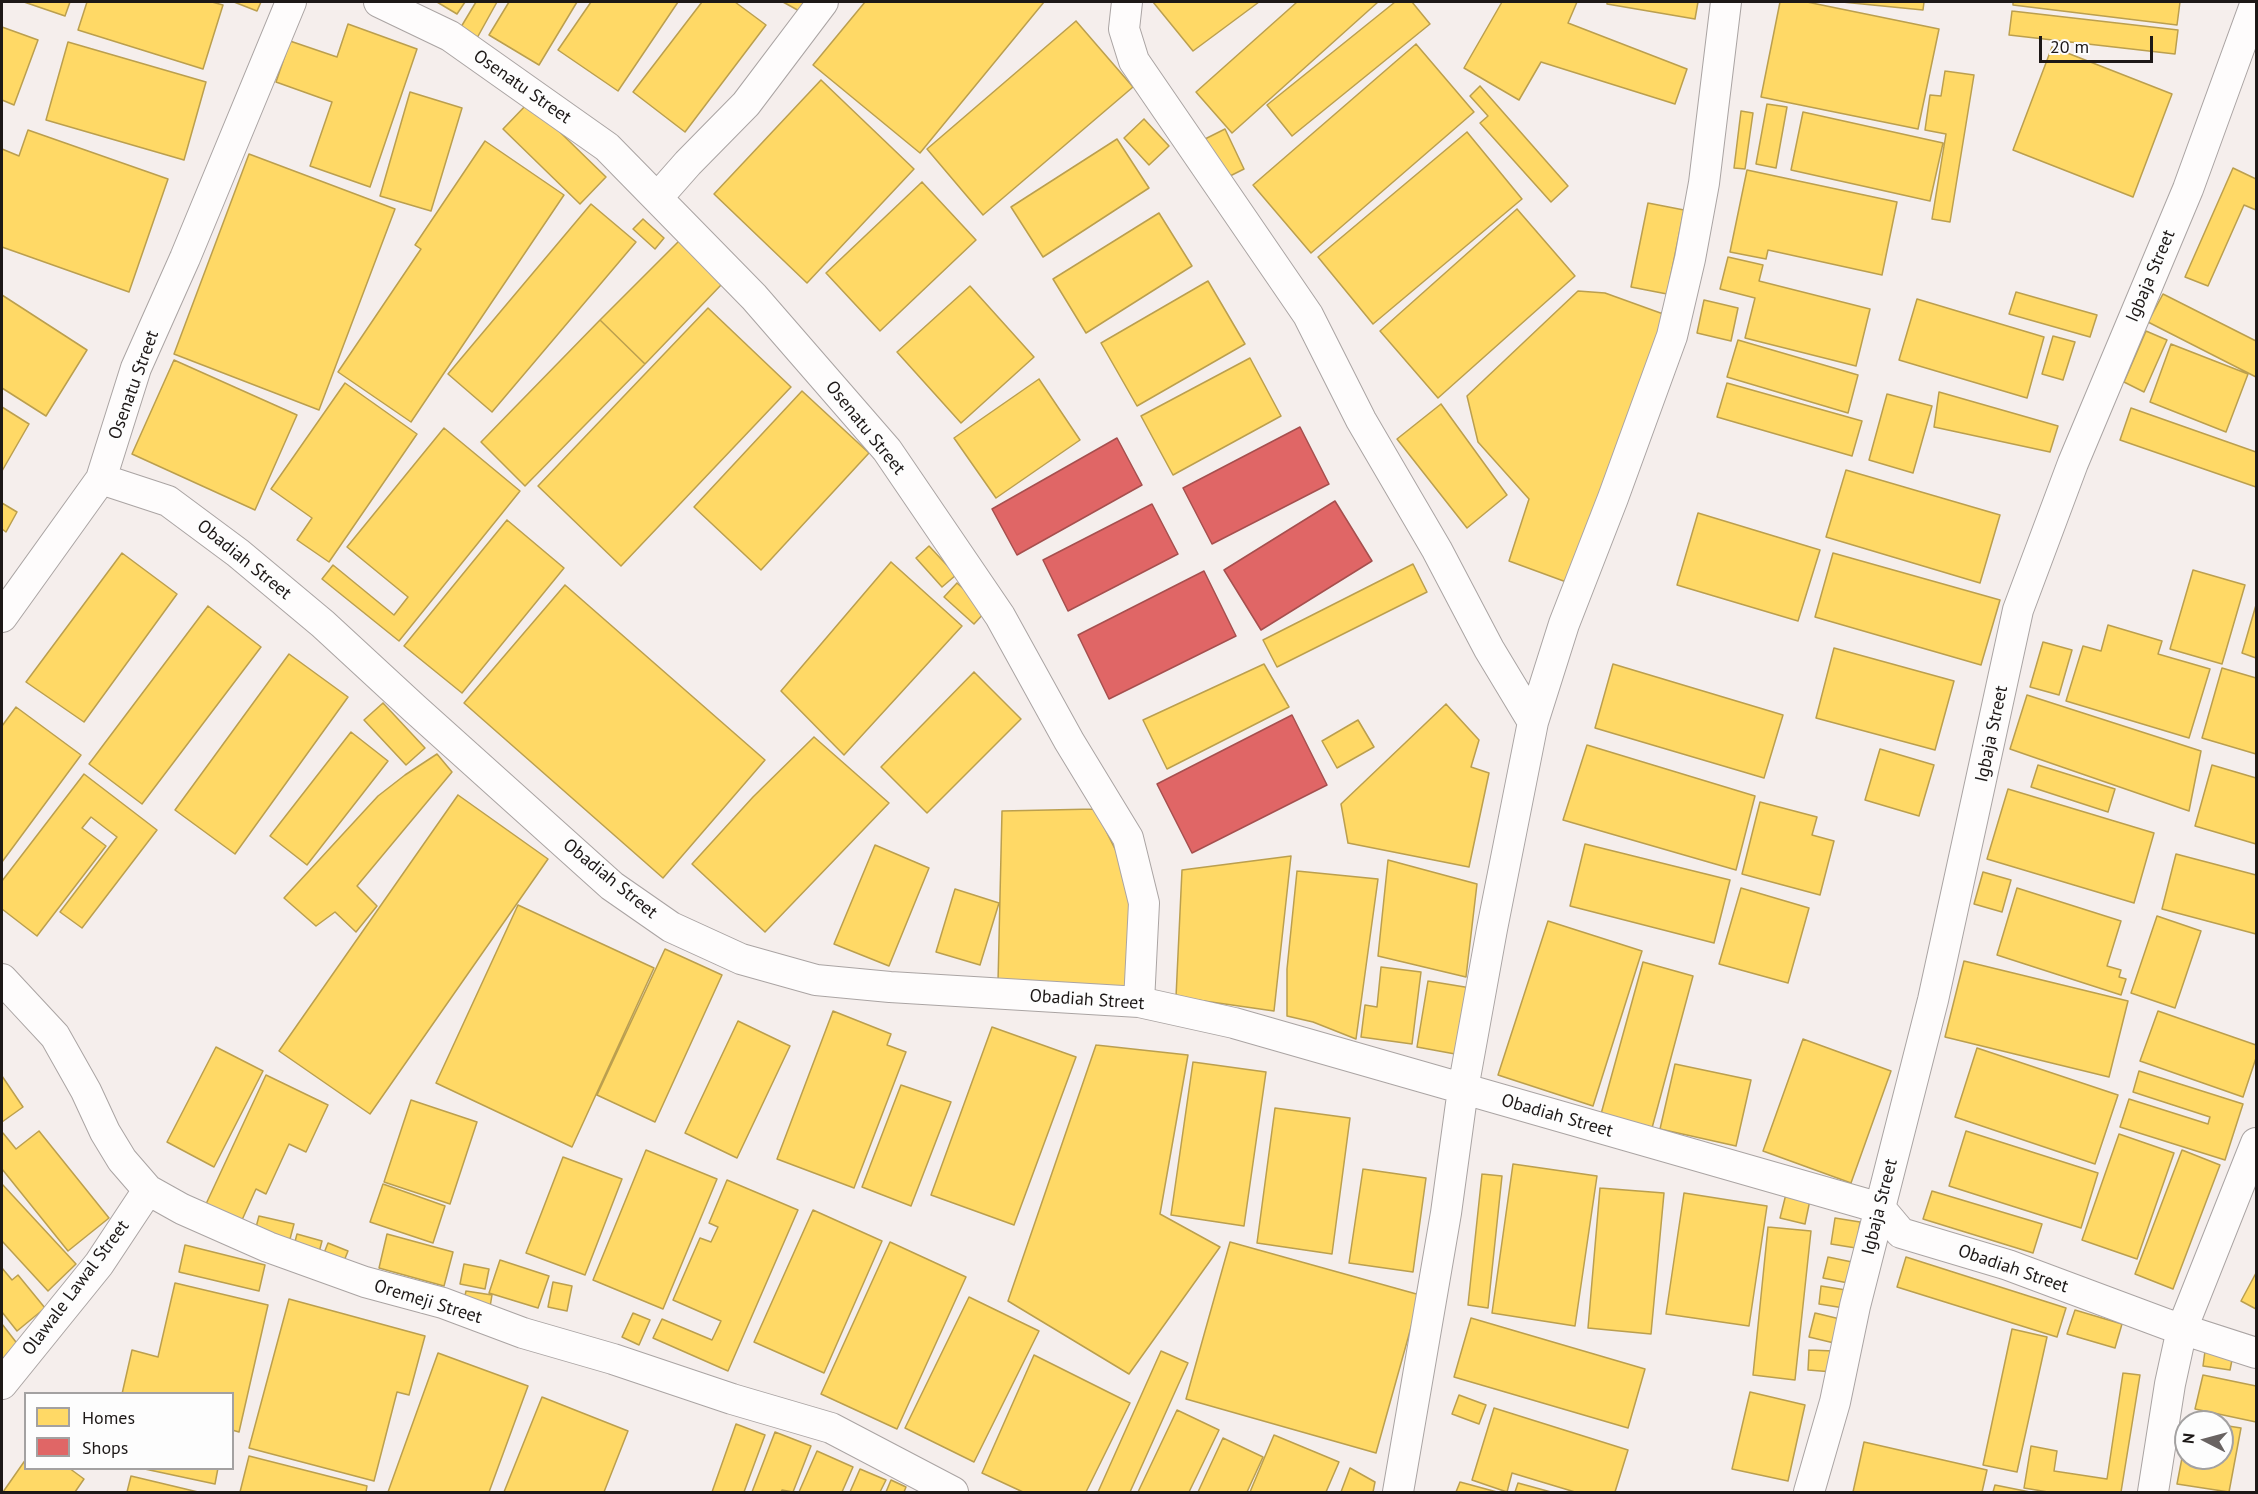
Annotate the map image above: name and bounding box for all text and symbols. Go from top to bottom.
scale bar [2042,24,2156,62]
text: 20 m [2050,35,2089,58]
street label: Osenatu Street [469,45,575,129]
street label: Igbaja Street [2122,227,2180,325]
street label: Osenatu Street [104,328,164,442]
street label: Osenatu Street [821,377,909,479]
street label: Obadiah Street [193,515,295,605]
street label: Igbaja Street [1971,684,2013,784]
street label: Obadiah Street [559,834,661,924]
street label: Obadiah Street [1029,985,1145,1015]
street label: Obadiah Street [1499,1090,1615,1142]
street label: Igbaja Street [1858,1157,1902,1257]
street label: Olawale Lawal Street [18,1216,134,1360]
street label: Obadiah Street [1955,1240,2071,1298]
street label: Oremeji Street [371,1275,485,1329]
legend [24,1392,234,1470]
text: Homes [82,1406,135,1429]
north arrow [2174,1410,2234,1470]
text: N [2178,1432,2199,1445]
text: Shops [82,1436,128,1459]

